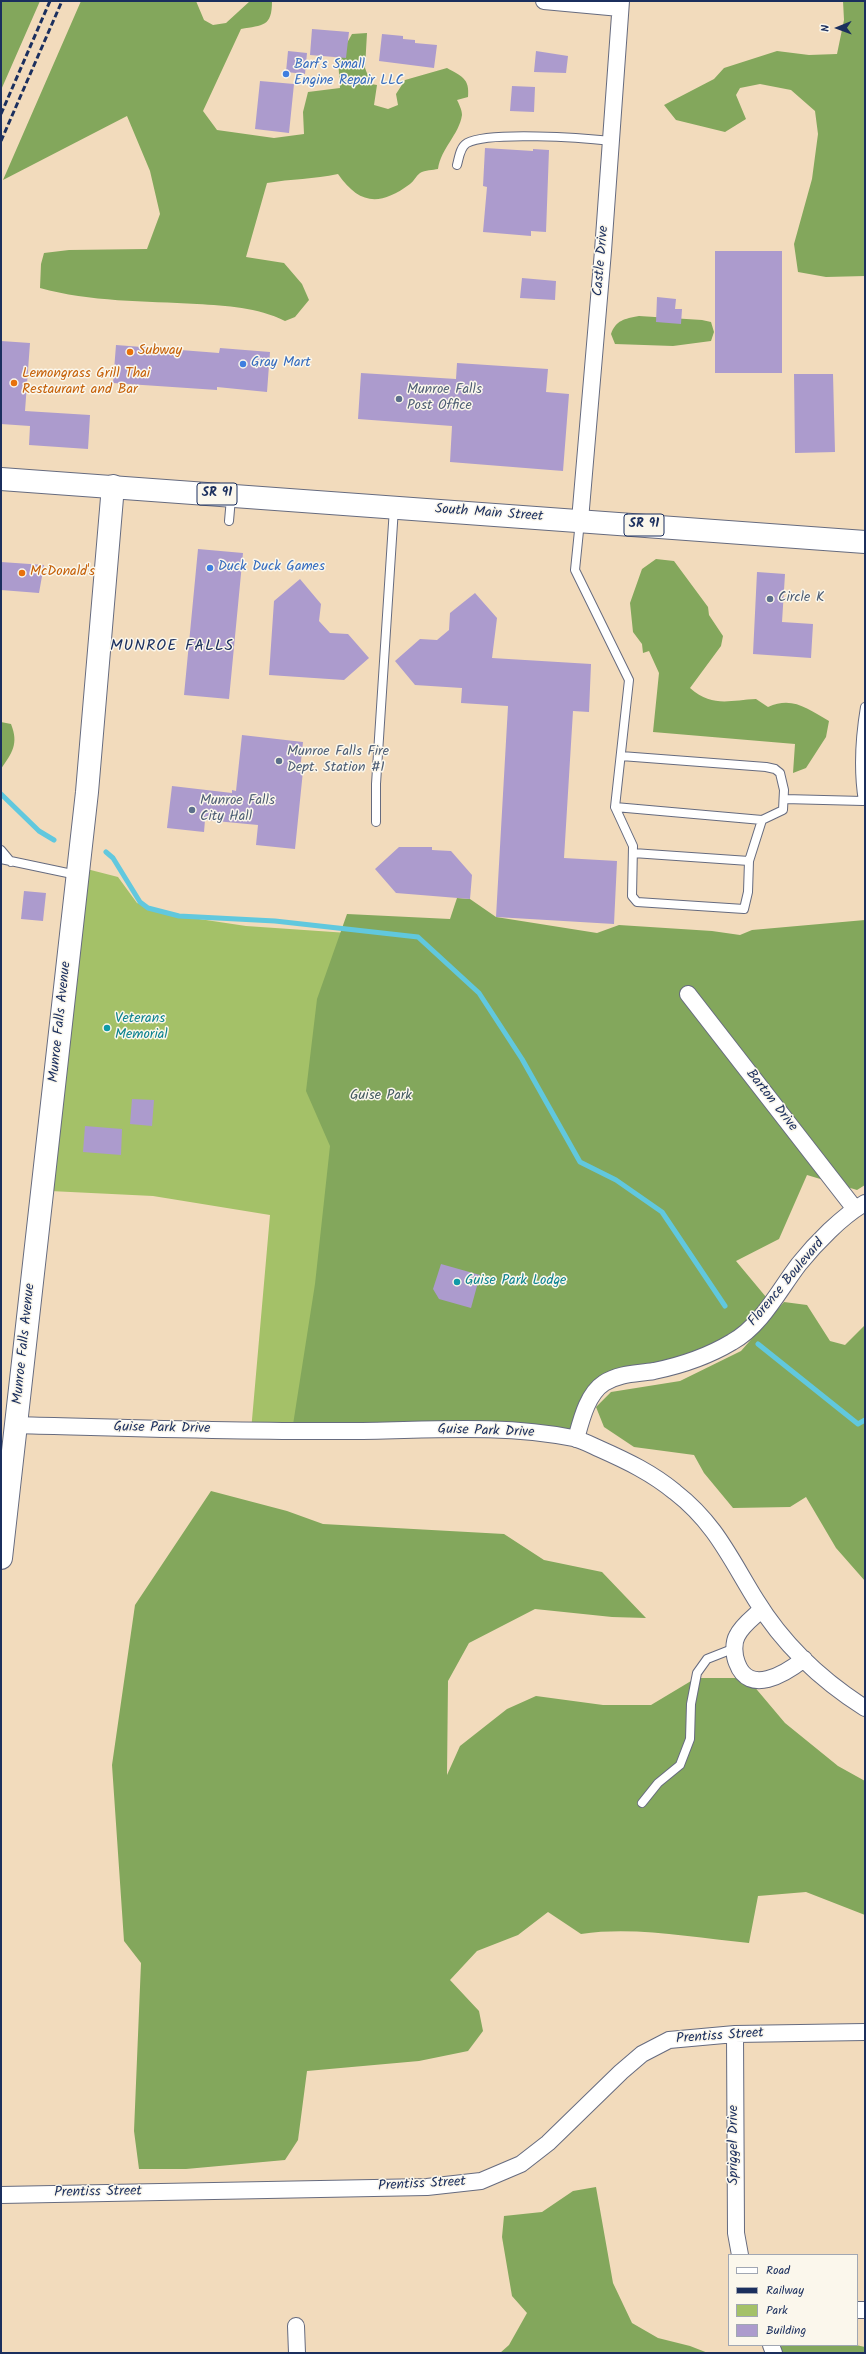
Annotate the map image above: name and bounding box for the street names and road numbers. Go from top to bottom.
street label: Castle Drive [591,225,613,297]
road number: SR 91 [197,483,237,505]
street label: South Main Street [434,502,544,526]
road number: SR 91 [624,514,664,536]
street label: Munroe Falls Avenue [46,961,76,1083]
street label: Barton Drive [742,1067,800,1135]
street label: Florence Boulevard [745,1236,829,1330]
street label: Munroe Falls Avenue [10,1283,40,1405]
street label: Guise Park Drive [114,1420,210,1438]
street label: Guise Park Drive [437,1422,535,1442]
street label: Prentiss Street [676,2026,764,2048]
street label: Spriggel Drive [727,2105,743,2185]
street label: Prentiss Street [378,2174,466,2196]
street label: Prentiss Street [54,2184,142,2202]

